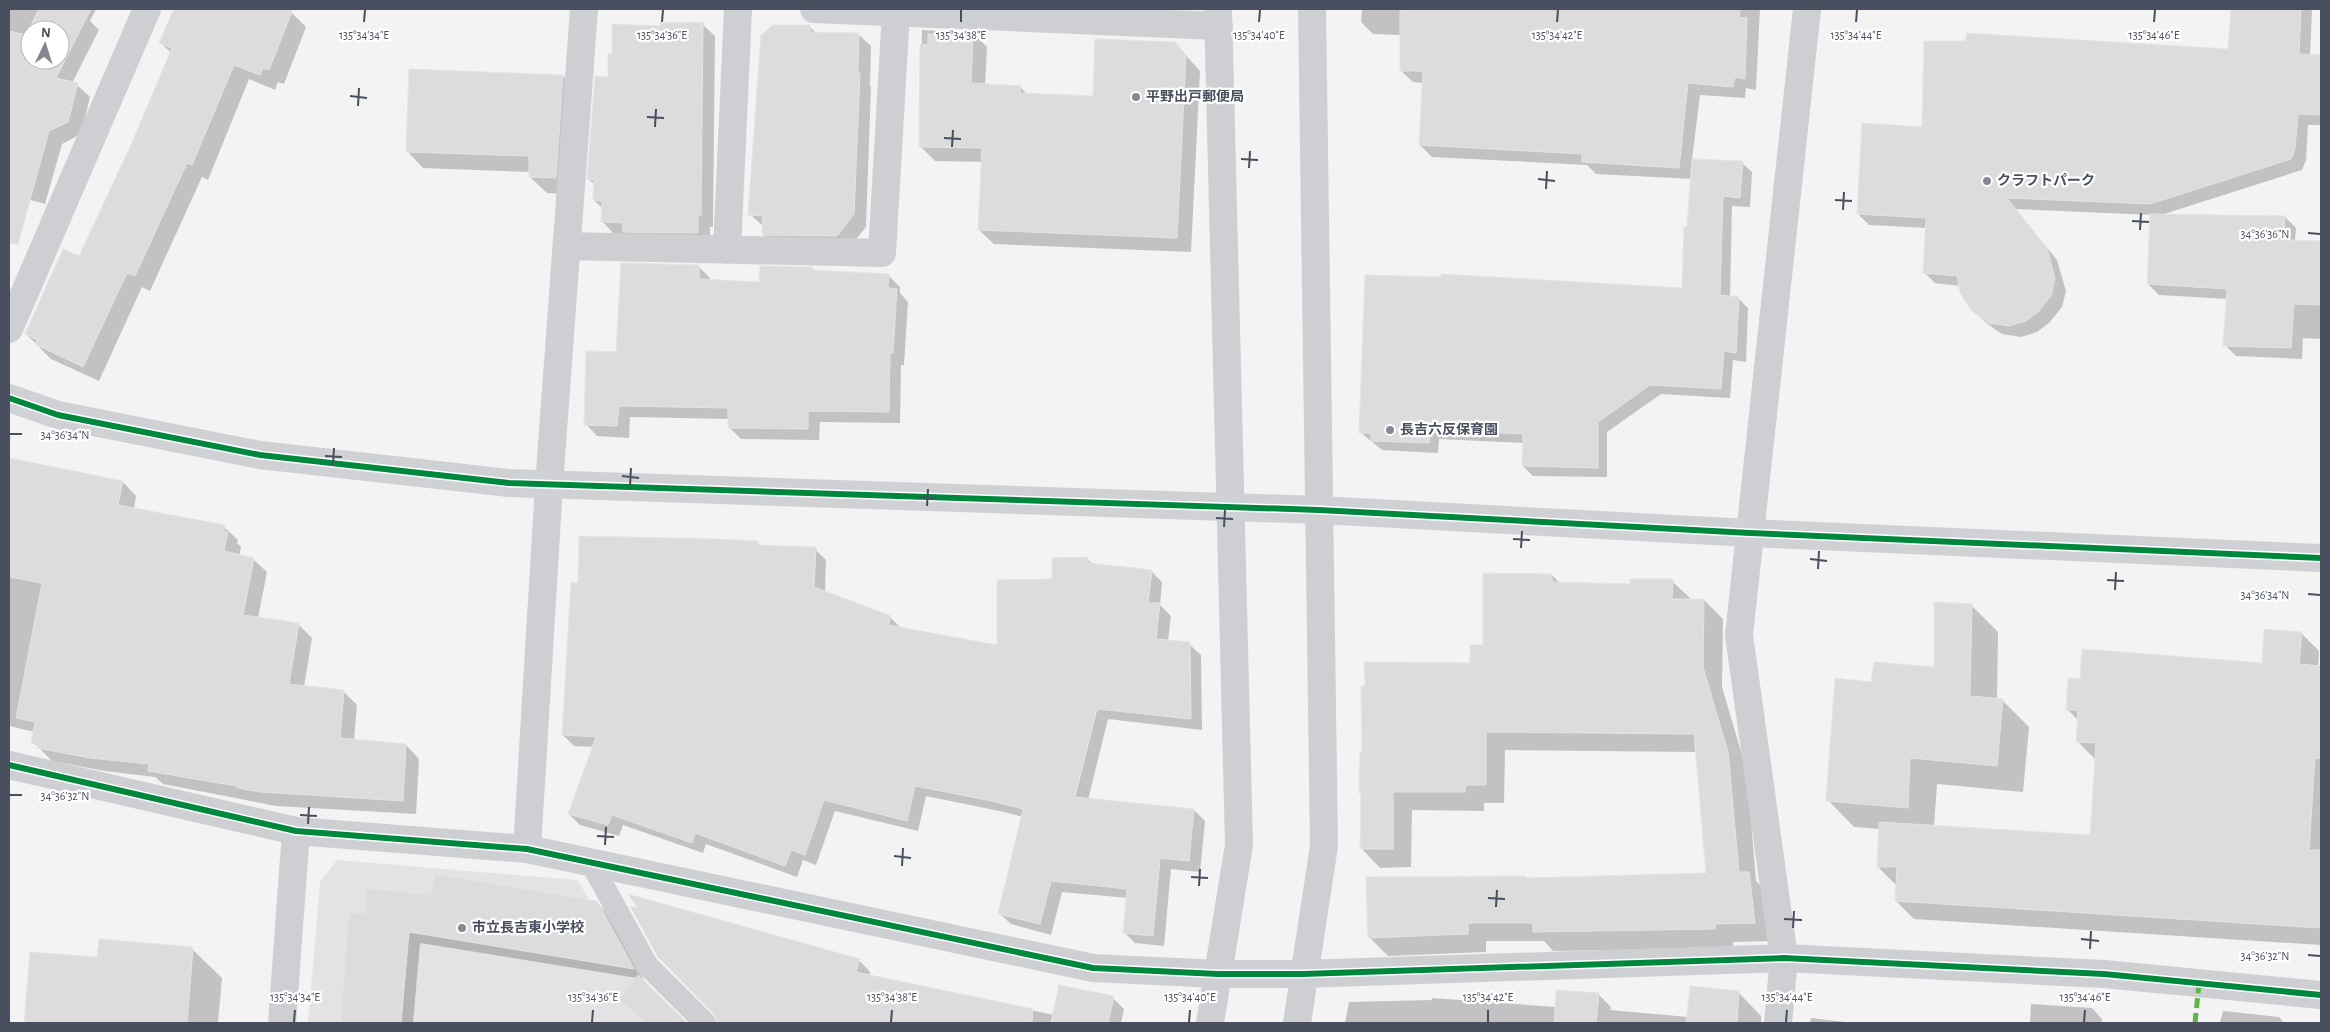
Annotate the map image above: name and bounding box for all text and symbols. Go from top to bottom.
north arrow [20,20,70,70]
text: N [40,26,51,40]
text: 135°34'34"E [339,29,389,41]
text: 135°34'36"E [637,29,687,41]
text: 135°34'38"E [936,29,986,41]
text: 135°34'40"E [1233,29,1285,41]
text: 135°34'42"E [1532,29,1583,41]
text: 135°34'44"E [1830,29,1882,41]
text: 135°34'46"E [2129,29,2180,41]
place label: 平野出戸郵便局 [1146,89,1244,104]
marker: 平野出戸郵便局 [1130,91,1142,103]
place label: クラフトパーク [1997,173,2095,188]
marker: クラフトパーク [1981,175,1993,187]
text: 34°36'36"N [2241,228,2289,240]
place label: 長吉六反保育園 [1400,422,1498,437]
marker: 長吉六反保育園 [1384,424,1396,436]
text: 34°36'34"N [40,429,90,441]
text: 34°36'34"N [2240,589,2290,601]
text: 34°36'32"N [41,790,89,802]
place label: 市立長吉東小学校 [472,920,584,935]
marker: 市立長吉東小学校 [456,922,468,934]
text: 34°36'32"N [2241,950,2289,962]
text: 135°34'34"E [270,991,320,1003]
text: 135°34'36"E [568,991,618,1003]
text: 135°34'38"E [867,991,917,1003]
text: 135°34'40"E [1164,991,1216,1003]
text: 135°34'42"E [1463,991,1514,1003]
text: 135°34'44"E [1761,991,1813,1003]
text: 135°34'46"E [2060,991,2111,1003]

